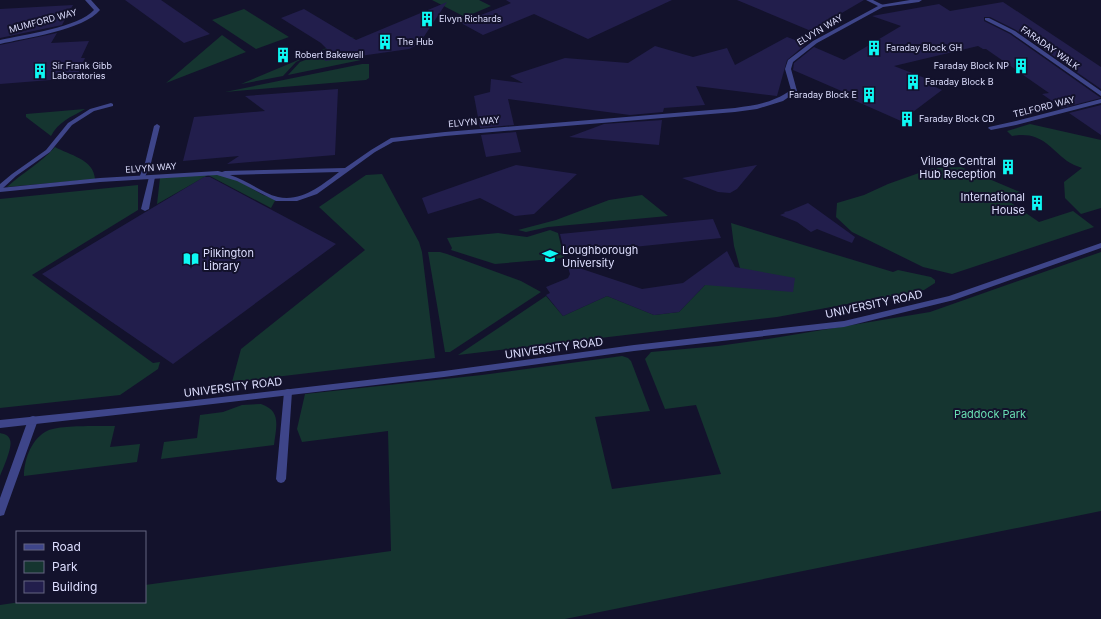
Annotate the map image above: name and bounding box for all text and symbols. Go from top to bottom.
street label: MUMFORD WAY [8,6,78,35]
building icon: Elvyn Richards [418,10,436,28]
street label: ELVYN WAY [795,12,845,48]
place label: Elvyn Richards [439,13,502,24]
street label: FARADAY WALK [1019,23,1082,72]
building icon: The Hub [376,33,394,51]
place label: The Hub [397,36,434,47]
building icon: Faraday Block GH [865,39,883,57]
place label: Faraday Block GH [886,42,962,53]
building icon: Robert Bakewell [274,46,292,64]
place label: Robert Bakewell [295,49,363,60]
building icon: Faraday Block NP [1012,57,1030,75]
place label: Sir Frank Gibb Laboratories [52,60,113,81]
place label: Faraday Block NP [934,60,1009,71]
building icon: Sir Frank Gibb Laboratories [31,62,49,80]
building icon: Faraday Block B [904,73,922,91]
place label: Faraday Block B [925,76,994,87]
building icon: Faraday Block E [860,86,878,104]
place label: Faraday Block E [789,89,857,100]
street label: TELFORD WAY [1012,94,1076,120]
building icon: Faraday Block CD [898,110,916,128]
place label: Faraday Block CD [919,113,995,124]
street label: ELVYN WAY [448,114,500,129]
place label: Village Central Hub Reception [919,154,996,181]
building icon: Village Central Hub Reception [999,158,1017,176]
street label: ELVYN WAY [125,160,177,175]
place label: International House [960,190,1025,217]
building icon: International House [1028,194,1046,212]
place label: Loughborough University [562,243,638,270]
place label: Pilkington Library [203,246,254,273]
school or university icon: Loughborough University [541,247,559,265]
library icon: Pilkington Library [182,250,200,268]
street label: UNIVERSITY ROAD [824,287,924,321]
street label: UNIVERSITY ROAD [504,334,604,362]
street label: UNIVERSITY ROAD [183,374,283,400]
park label: Paddock Park [954,407,1026,421]
legend [16,531,146,603]
text: Road [52,539,81,554]
text: Park [52,559,78,574]
text: Building [52,579,97,594]

